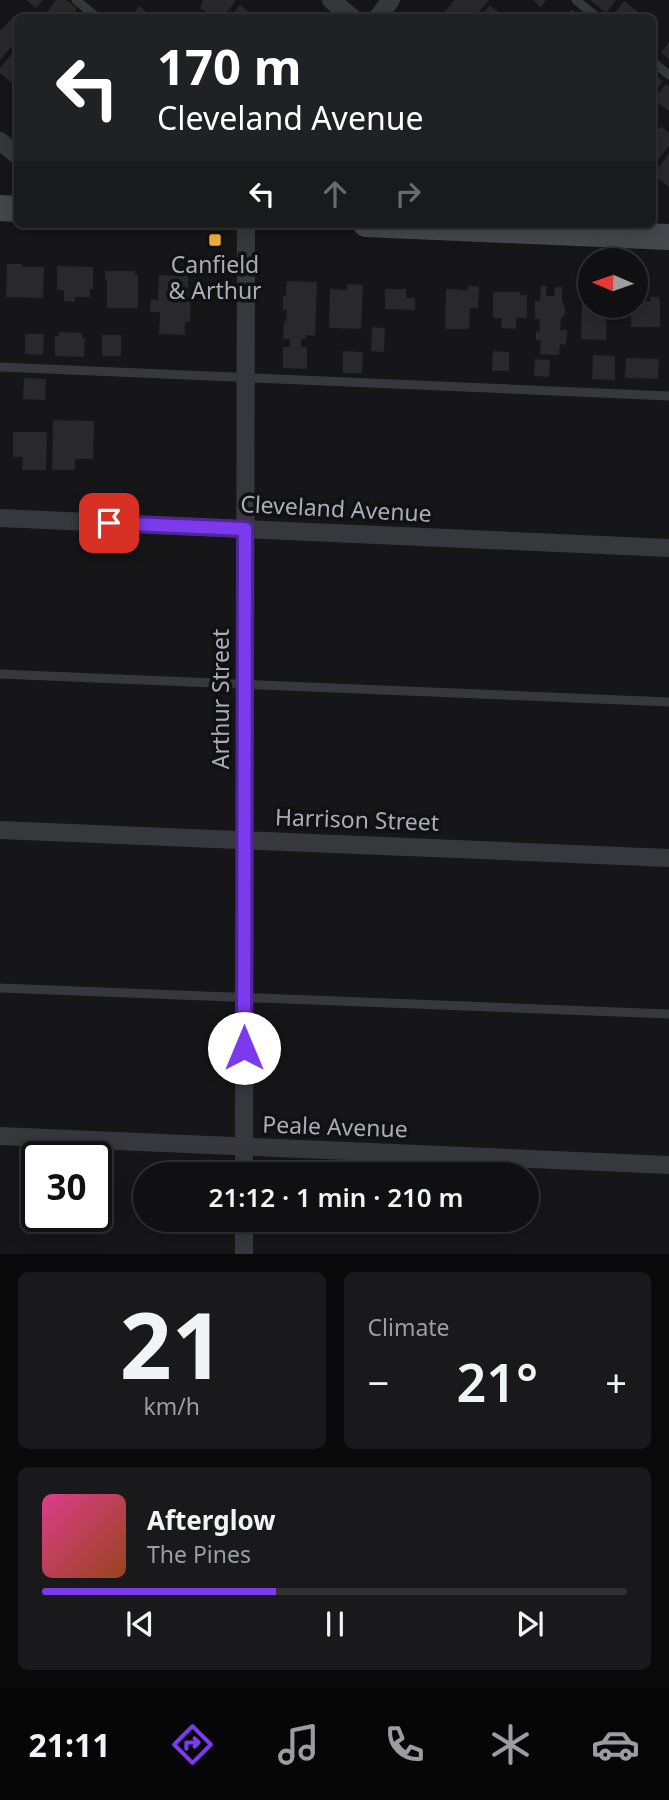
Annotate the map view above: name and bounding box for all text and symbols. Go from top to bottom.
text: 170 m [157,33,302,99]
icon: left [42,42,133,133]
text: Cleveland Avenue [157,96,424,139]
icon: left [243,175,281,213]
icon: ahead [316,175,354,213]
icon: right [389,175,427,213]
marker: Canfield & Arthur [207,232,223,248]
place label: Canfield & Arthur [168,248,262,306]
north arrow [578,248,648,318]
map controls [578,248,648,318]
street label: Cleveland Avenue [240,487,433,529]
pin [79,493,139,553]
icon: arrive [90,504,128,542]
street label: Arthur Street [204,629,236,769]
street label: Harrison Street [274,800,440,838]
position arrow [207,1011,281,1085]
street label: Peale Avenue [262,1107,408,1145]
speed limit sign: 30 [21,1141,112,1232]
text: 21:12 · 1 min · 210 m [209,1179,463,1215]
text: 21 [120,1282,224,1406]
text: Climate [368,1311,450,1343]
text: 21° [456,1346,538,1417]
text: − [368,1356,389,1408]
text: + [605,1356,627,1408]
text: km/h [143,1390,200,1422]
text: Afterglow [147,1502,275,1538]
text: The Pines [147,1538,251,1570]
icon: previous [121,1605,159,1643]
icon: pause [316,1605,354,1643]
icon: next [511,1605,549,1643]
icon: directions [168,1720,217,1769]
icon: music [274,1720,323,1769]
icon: phone [380,1720,429,1769]
icon: climate [486,1720,535,1769]
icon: car [591,1720,640,1769]
text: 21:11 [28,1723,111,1766]

